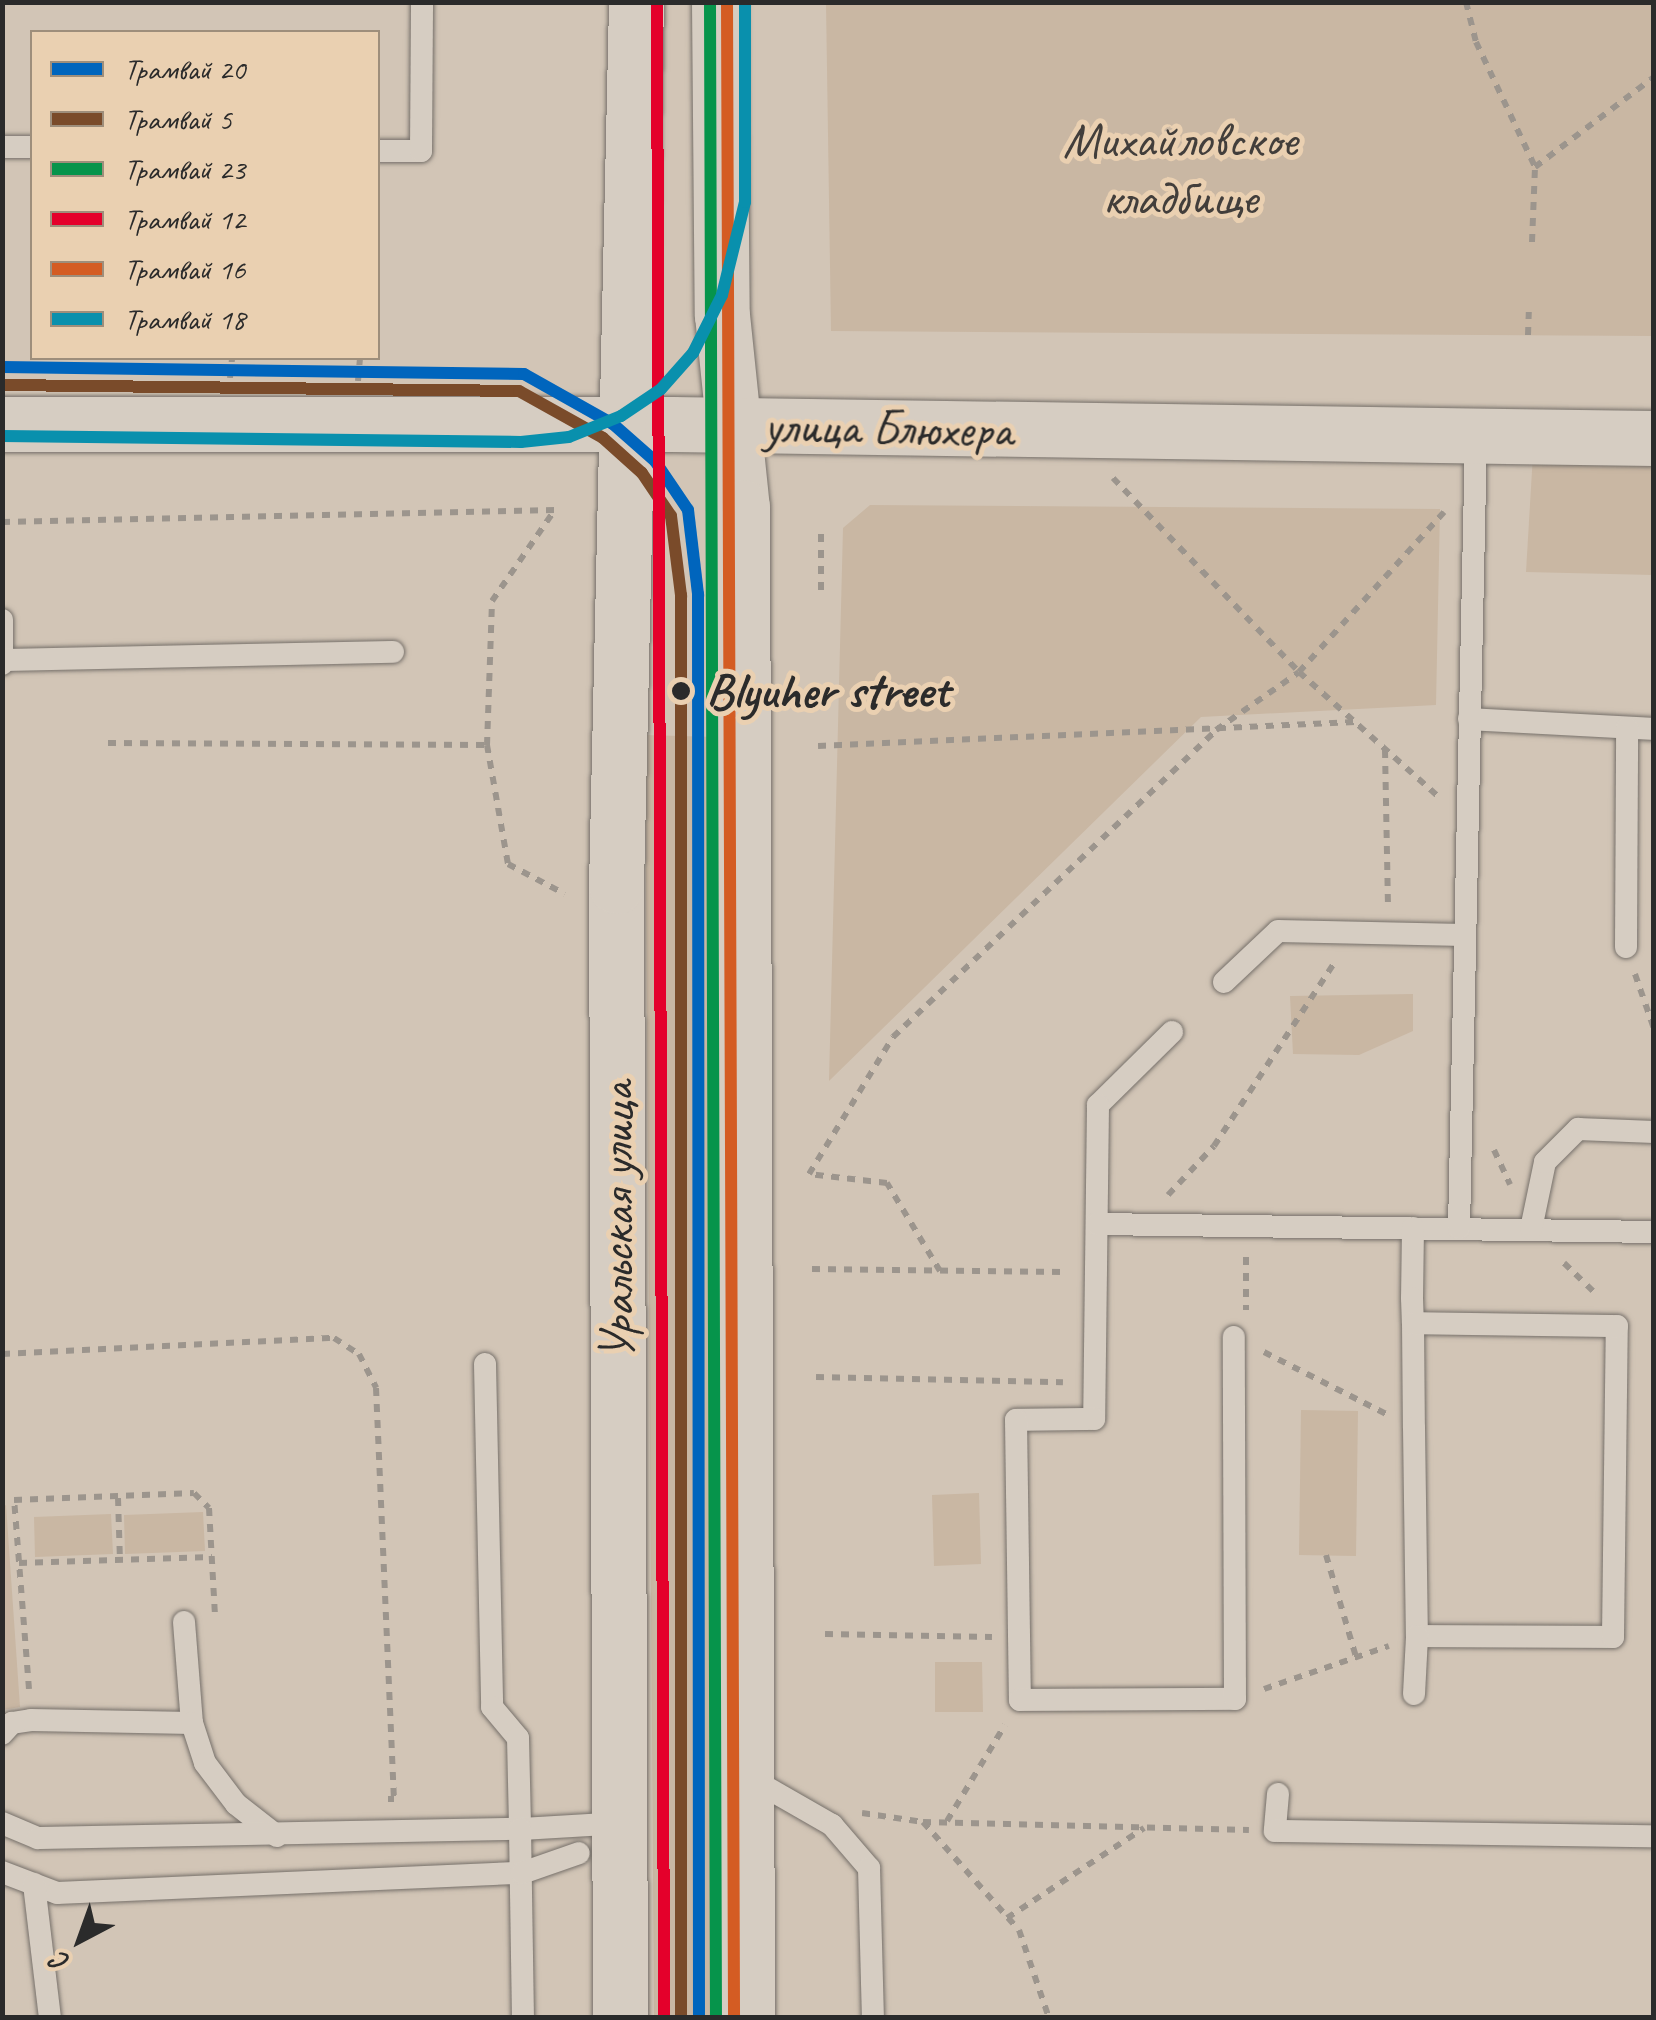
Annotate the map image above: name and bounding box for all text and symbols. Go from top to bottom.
legend [30,30,380,360]
text: Трамвай 20 [124,50,245,88]
text: Трамвай 5 [124,100,232,138]
park label: Михайловское кладбище [1063,109,1297,226]
text: Трамвай 23 [124,150,245,188]
text: Трамвай 12 [124,200,245,238]
text: Трамвай 16 [124,250,245,288]
text: Трамвай 18 [124,300,245,338]
street label: улица Блюхера [762,396,1014,460]
place label: Blyuher street [706,661,949,721]
marker: Blyuher street [665,675,697,707]
street label: Уральская улица [587,1082,647,1360]
north arrow [30,1890,130,1990]
text: С [43,1945,77,1981]

